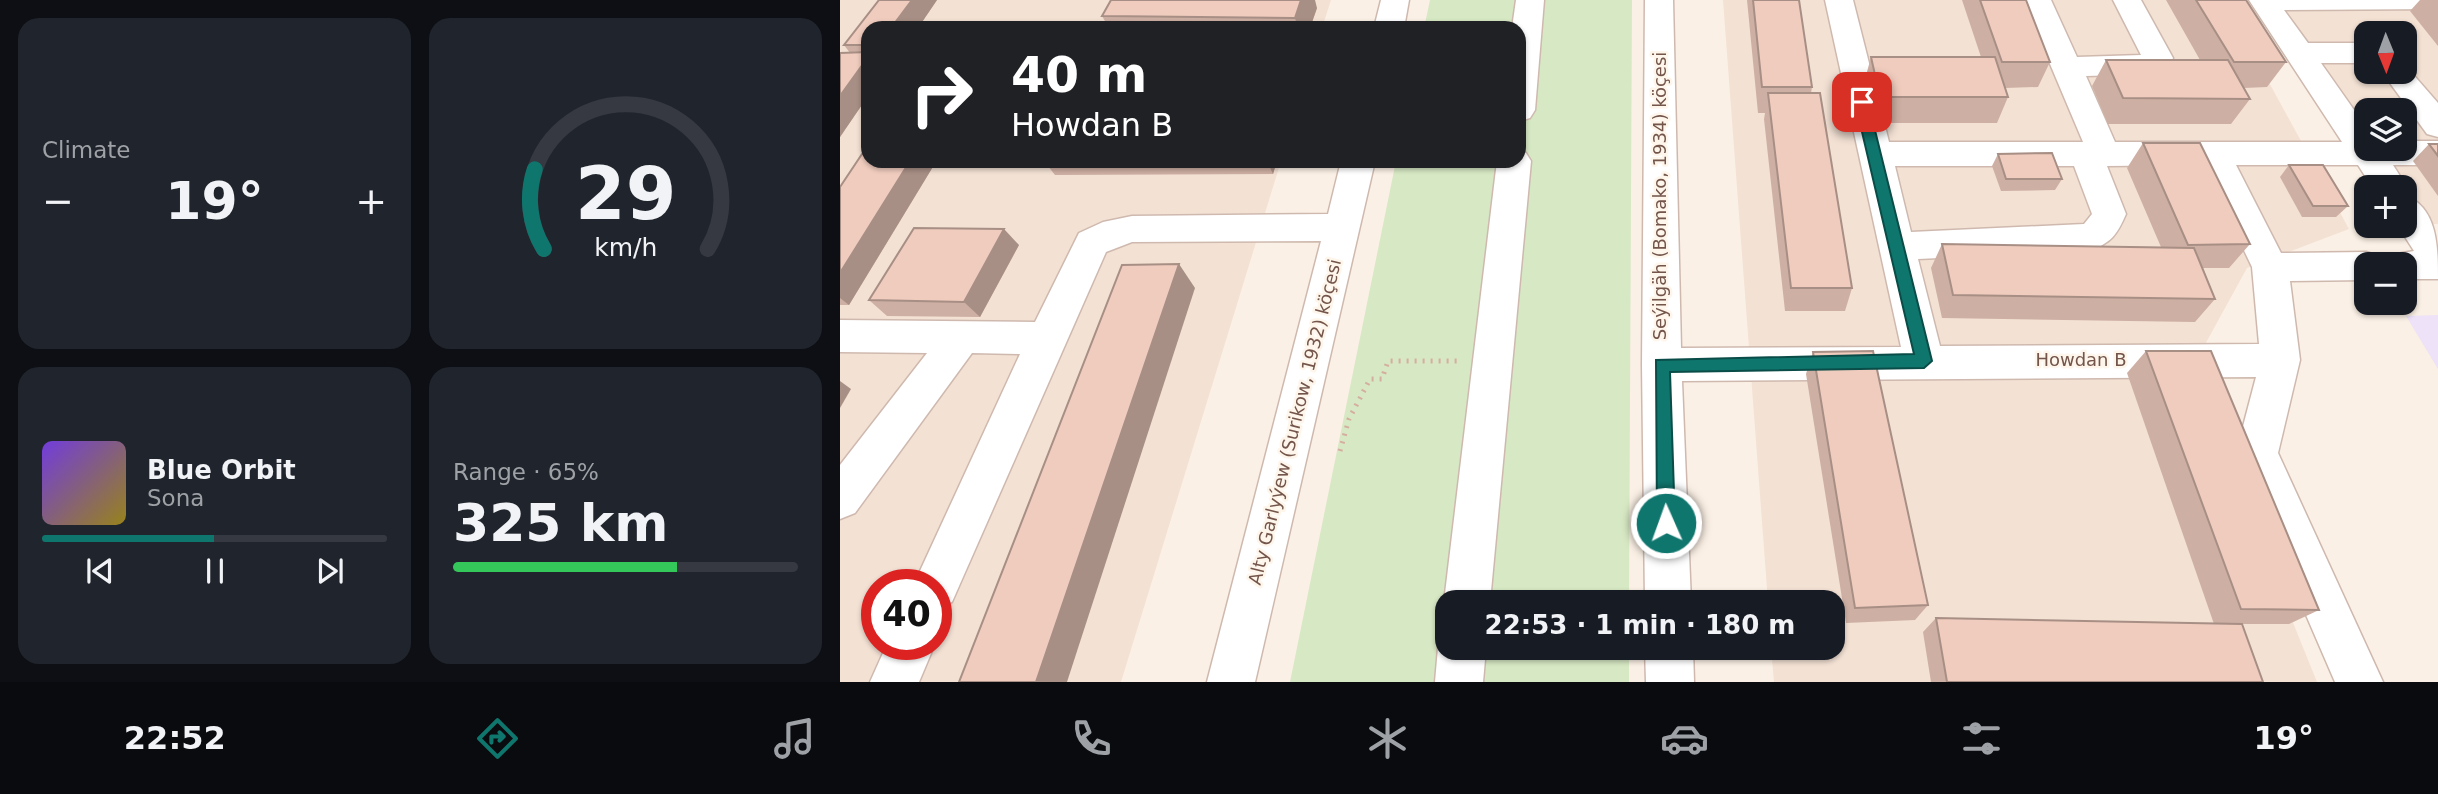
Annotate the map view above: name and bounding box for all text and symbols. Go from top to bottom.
north arrow [2354,21,2417,84]
map controls [2354,21,2417,315]
text: 40 m [1011,47,1147,104]
icon: right [896,49,987,140]
street label: Seýilgäh (Bomako, 1934) köçesi [1649,52,1670,340]
pin [1832,72,1892,132]
icon: arrive [1843,83,1881,121]
button: layers [2354,98,2417,161]
text: Howdan B [1011,106,1173,144]
text: Climate [42,137,131,163]
text: 29 [575,152,676,237]
text: 19° [165,171,264,231]
button: + [2354,175,2417,238]
text: − [42,179,74,223]
text: + [355,179,387,223]
text: km/h [594,233,657,262]
button: − [2354,252,2417,315]
street label: Alty Garlyýew (Surikow, 1932) köçesi [1244,257,1345,587]
street label: Howdan B [2035,349,2127,370]
text: Blue Orbit [147,455,296,485]
text: Range · 65% [453,459,599,485]
text: Sona [147,485,204,511]
position arrow [1629,486,1703,560]
text: 325 km [453,493,668,553]
icon: previous [81,552,119,590]
icon: pause [196,552,234,590]
icon: next [311,552,349,590]
speed limit sign: 40 [861,569,952,660]
text: 22:53 · 1 min · 180 m [1485,610,1795,640]
icon: directions [473,714,522,763]
icon: music [770,714,819,763]
icon: phone [1067,714,1116,763]
icon: climate [1363,714,1412,763]
icon: car [1660,714,1709,763]
icon: filters [1957,714,2006,763]
text: 22:52 [124,719,226,757]
text: 19° [2254,719,2314,757]

